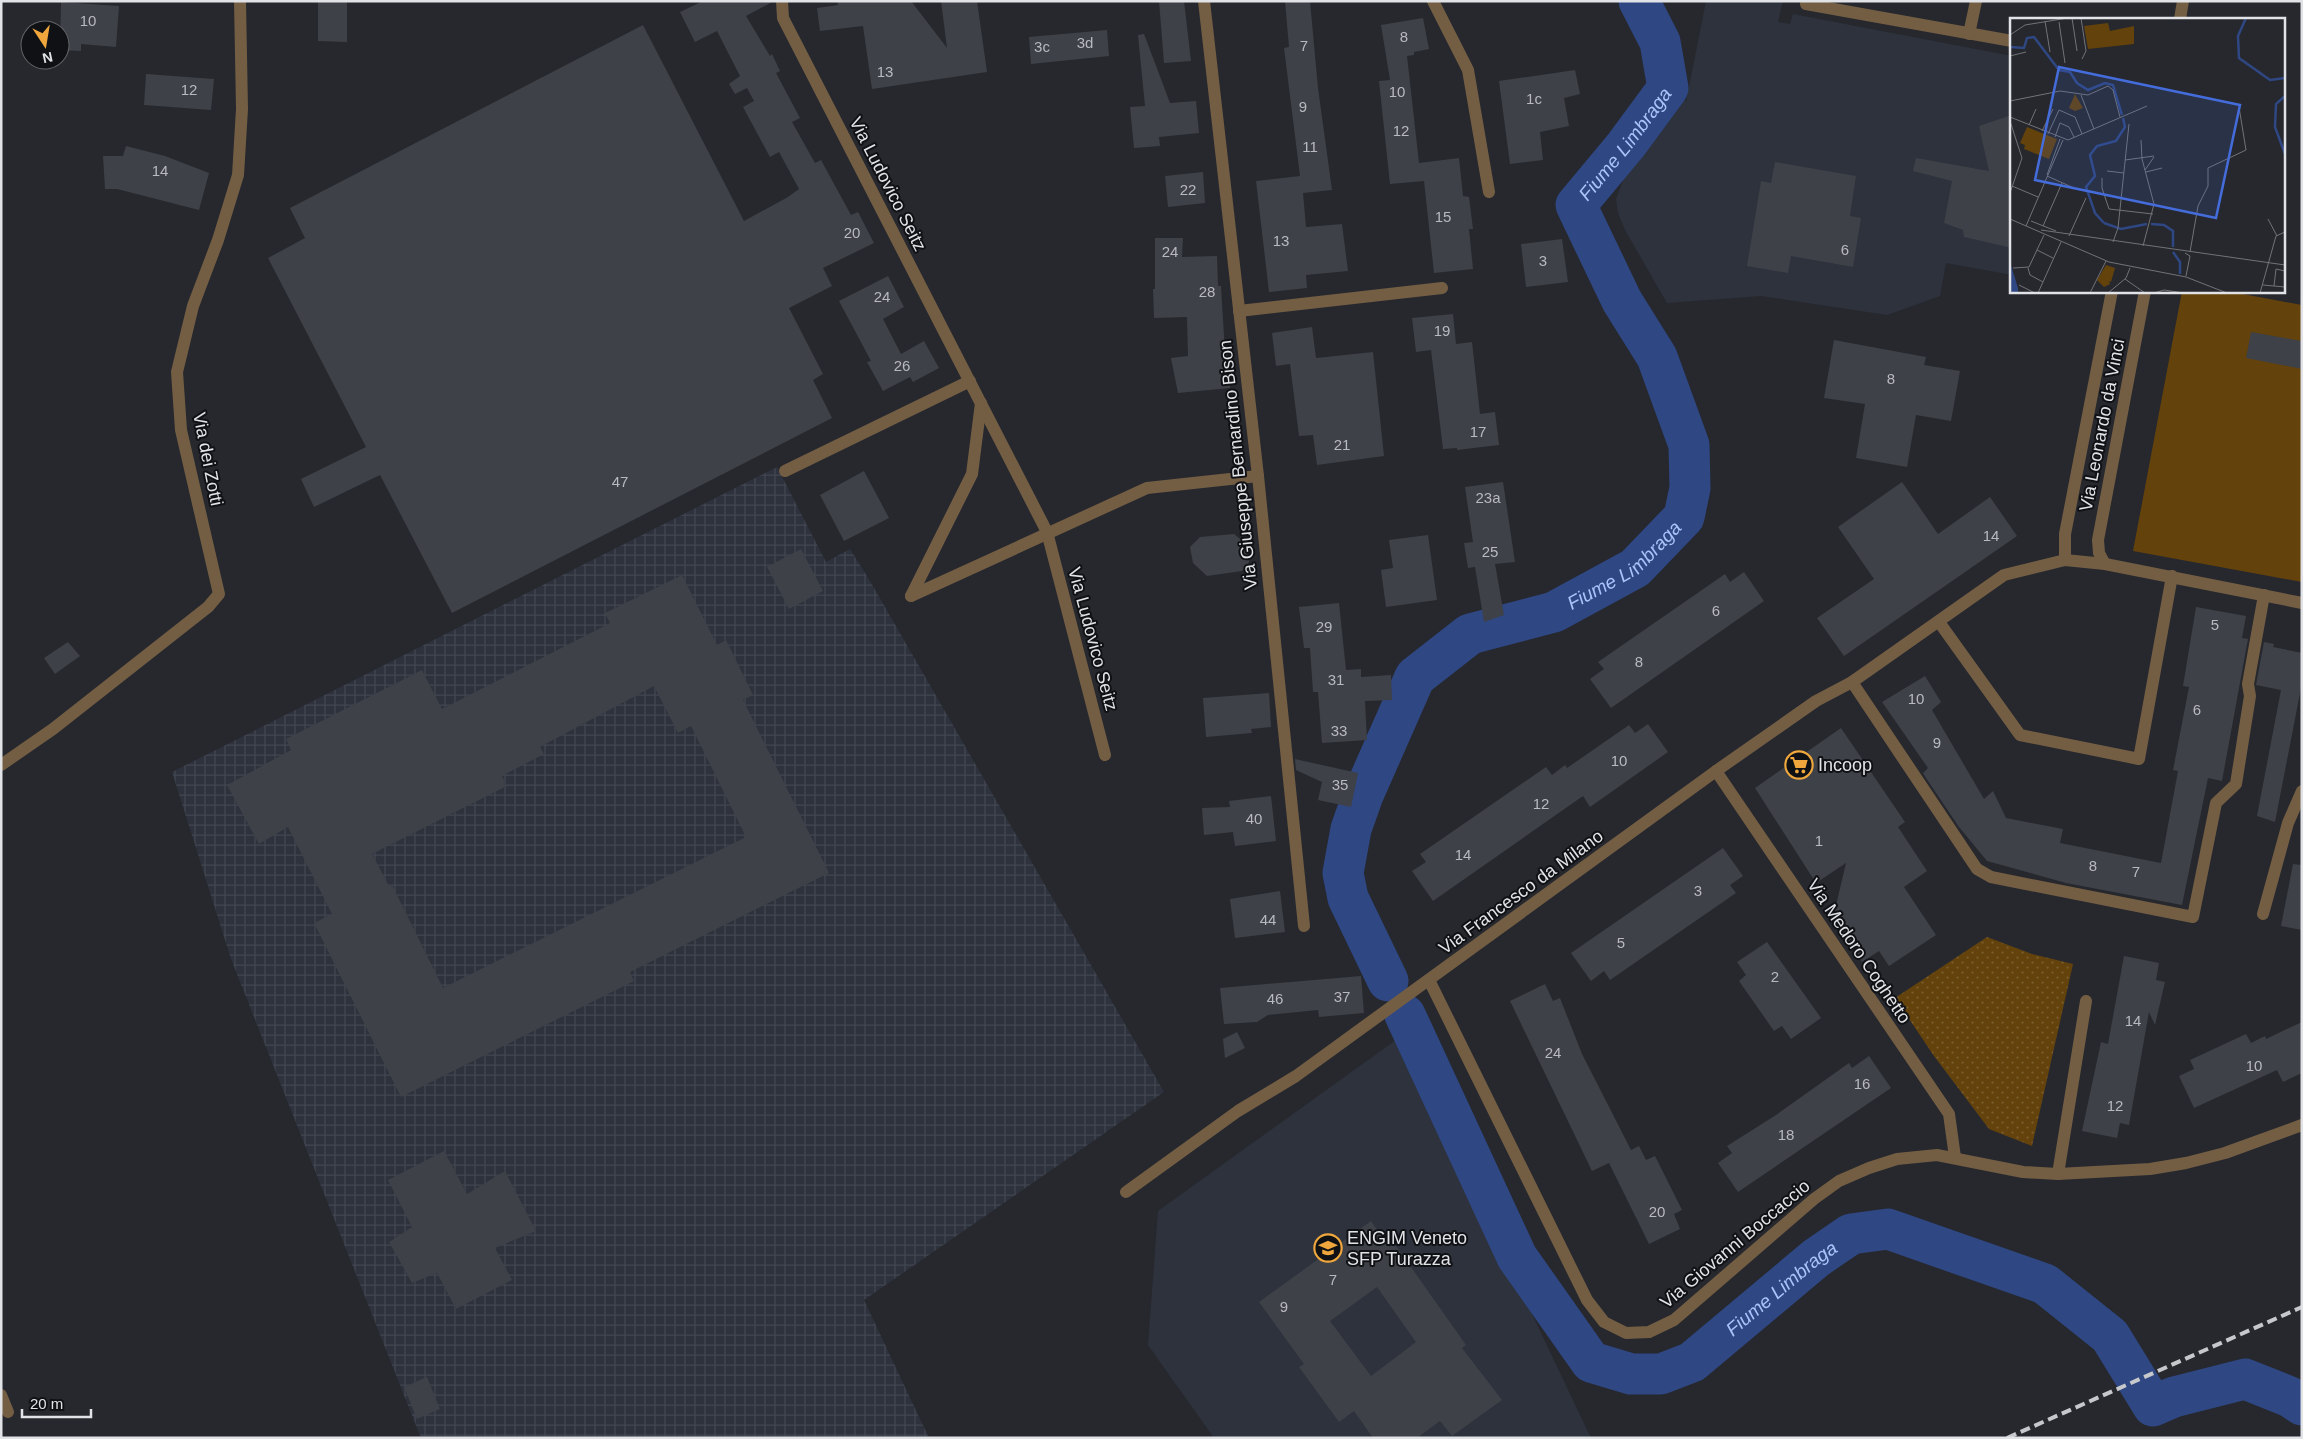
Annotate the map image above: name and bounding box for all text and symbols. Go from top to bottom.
house number: 10 [80,12,96,29]
inset map [2010,18,2286,292]
north arrow [20,20,70,70]
house number: 8 [1400,28,1408,45]
house number: 3d [1077,34,1093,51]
house number: 7 [1300,37,1308,54]
house number: 3c [1034,38,1050,55]
text: N [41,49,54,67]
house number: 13 [877,63,893,80]
house number: 12 [181,81,197,98]
house number: 10 [1389,83,1405,100]
water label: Fiume Limbraga [1574,84,1676,205]
house number: 1c [1526,90,1542,107]
house number: 9 [1299,98,1307,115]
street label: Via Ludovico Seitz [846,114,930,254]
house number: 12 [1393,122,1409,139]
house number: 11 [1302,138,1318,155]
house number: 14 [152,162,168,179]
house number: 22 [1180,181,1196,198]
house number: 15 [1435,208,1451,225]
house number: 20 [844,224,860,241]
house number: 13 [1273,232,1289,249]
house number: 6 [1841,241,1849,258]
house number: 24 [1162,243,1178,260]
house number: 3 [1539,252,1547,269]
house number: 28 [1199,283,1215,300]
house number: 24 [874,288,890,305]
house number: 19 [1434,322,1450,339]
street label: Via Leonardo da Vinci [2075,337,2129,513]
street label: Via Giuseppe Bernardino Bison [1215,339,1261,591]
house number: 26 [894,357,910,374]
house number: 8 [1887,370,1895,387]
street label: Via dei Zotti [189,411,227,507]
house number: 17 [1470,423,1486,440]
house number: 21 [1334,436,1350,453]
house number: 47 [612,473,628,490]
house number: 23a [1475,489,1501,506]
water label: Fiume Limbraga [1564,517,1686,614]
house number: 14 [1983,527,1999,544]
house number: 25 [1482,543,1498,560]
street label: Via Ludovico Seitz [1064,565,1122,713]
house number: 6 [1712,602,1720,619]
house number: 5 [2211,616,2219,633]
house number: 29 [1316,618,1332,635]
house number: 8 [1635,653,1643,670]
house number: 31 [1328,671,1344,688]
house number: 10 [1908,690,1924,707]
house number: 6 [2193,701,2201,718]
house number: 33 [1331,722,1347,739]
house number: 9 [1933,734,1941,751]
supermarket icon: Incoop [1784,750,1814,780]
house number: 10 [1611,752,1627,769]
place label: Incoop [1818,755,1872,775]
house number: 35 [1332,776,1348,793]
house number: 12 [1533,795,1549,812]
house number: 40 [1246,810,1262,827]
street label: Via Francesco da Milano [1435,826,1607,958]
house number: 1 [1815,832,1823,849]
house number: 14 [1455,846,1471,863]
house number: 8 [2089,857,2097,874]
house number: 7 [2132,863,2140,880]
street label: Via Medoro Coghetto [1803,875,1915,1027]
house number: 3 [1694,882,1702,899]
house number: 44 [1260,911,1276,928]
house number: 5 [1617,934,1625,951]
house number: 2 [1771,968,1779,985]
house number: 37 [1334,988,1350,1005]
house number: 46 [1267,990,1283,1007]
house number: 14 [2125,1012,2141,1029]
house number: 24 [1545,1044,1561,1061]
house number: 10 [2246,1057,2262,1074]
house number: 16 [1854,1075,1870,1092]
house number: 12 [2107,1097,2123,1114]
house number: 18 [1778,1126,1794,1143]
street label: Via Giovanni Boccaccio [1656,1176,1814,1312]
house number: 20 [1649,1203,1665,1220]
place label: ENGIM Veneto SFP Turazza [1347,1228,1467,1269]
school or university icon: ENGIM Veneto SFP Turazza [1313,1233,1343,1263]
water label: Fiume Limbraga [1722,1237,1841,1340]
house number: 7 [1329,1271,1337,1288]
house number: 9 [1280,1298,1288,1315]
scale bar [22,1386,91,1418]
text: 20 m [30,1395,63,1412]

